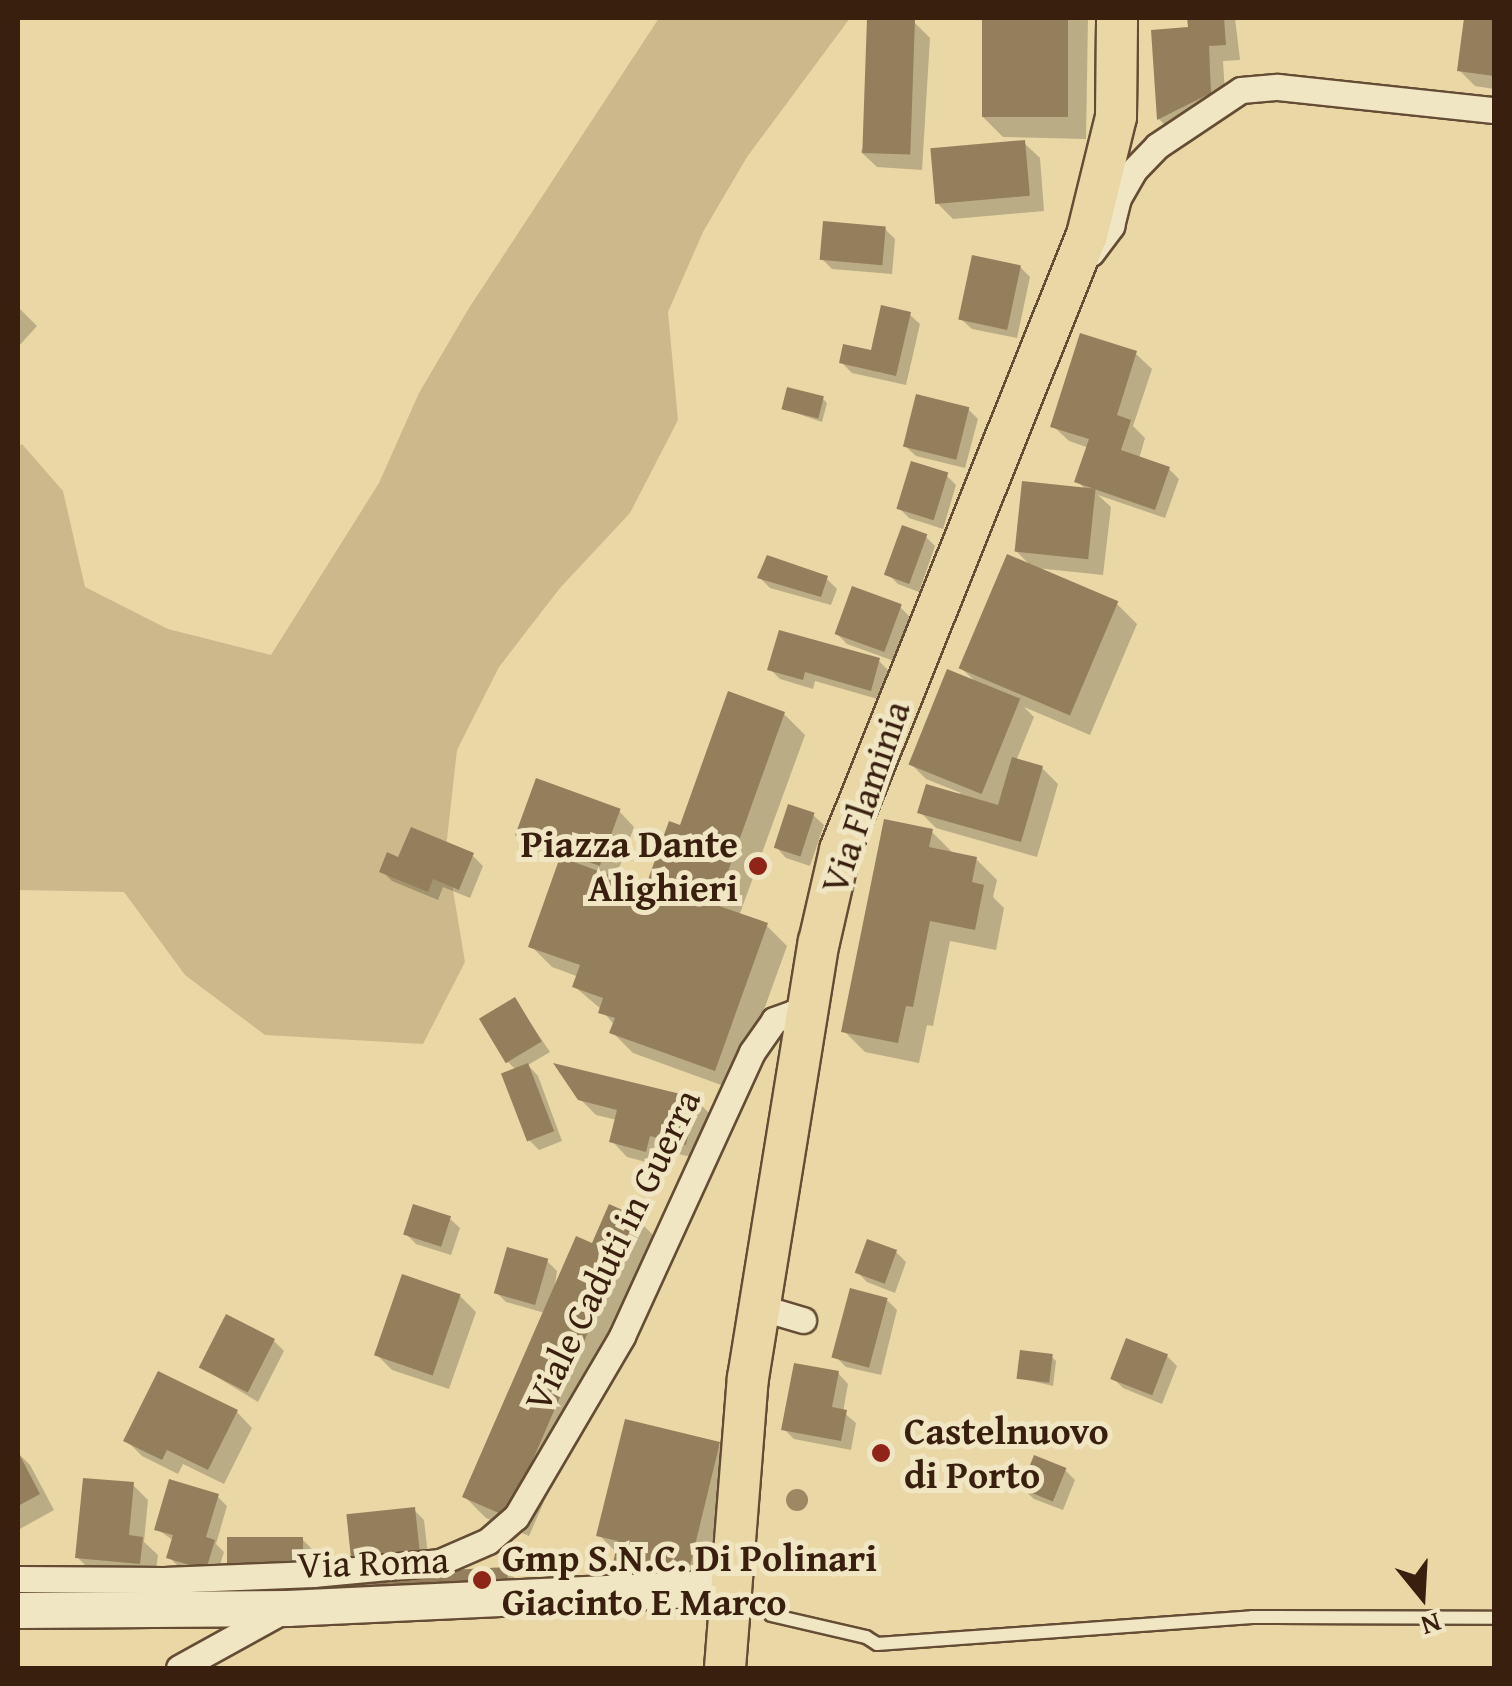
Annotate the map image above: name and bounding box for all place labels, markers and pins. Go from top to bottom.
place label: Piazza Dante Alighieri [521,821,738,911]
marker: Piazza Dante Alighieri [747,855,769,877]
place label: Castelnuovo di Porto [904,1408,1109,1498]
marker: Castelnuovo di Porto [868,1440,894,1466]
place label: Gmp S.N.C. Di Polinari Giacinto E Marco [502,1535,877,1625]
marker: Gmp S.N.C. Di Polinari Giacinto E Marco [471,1569,493,1591]

